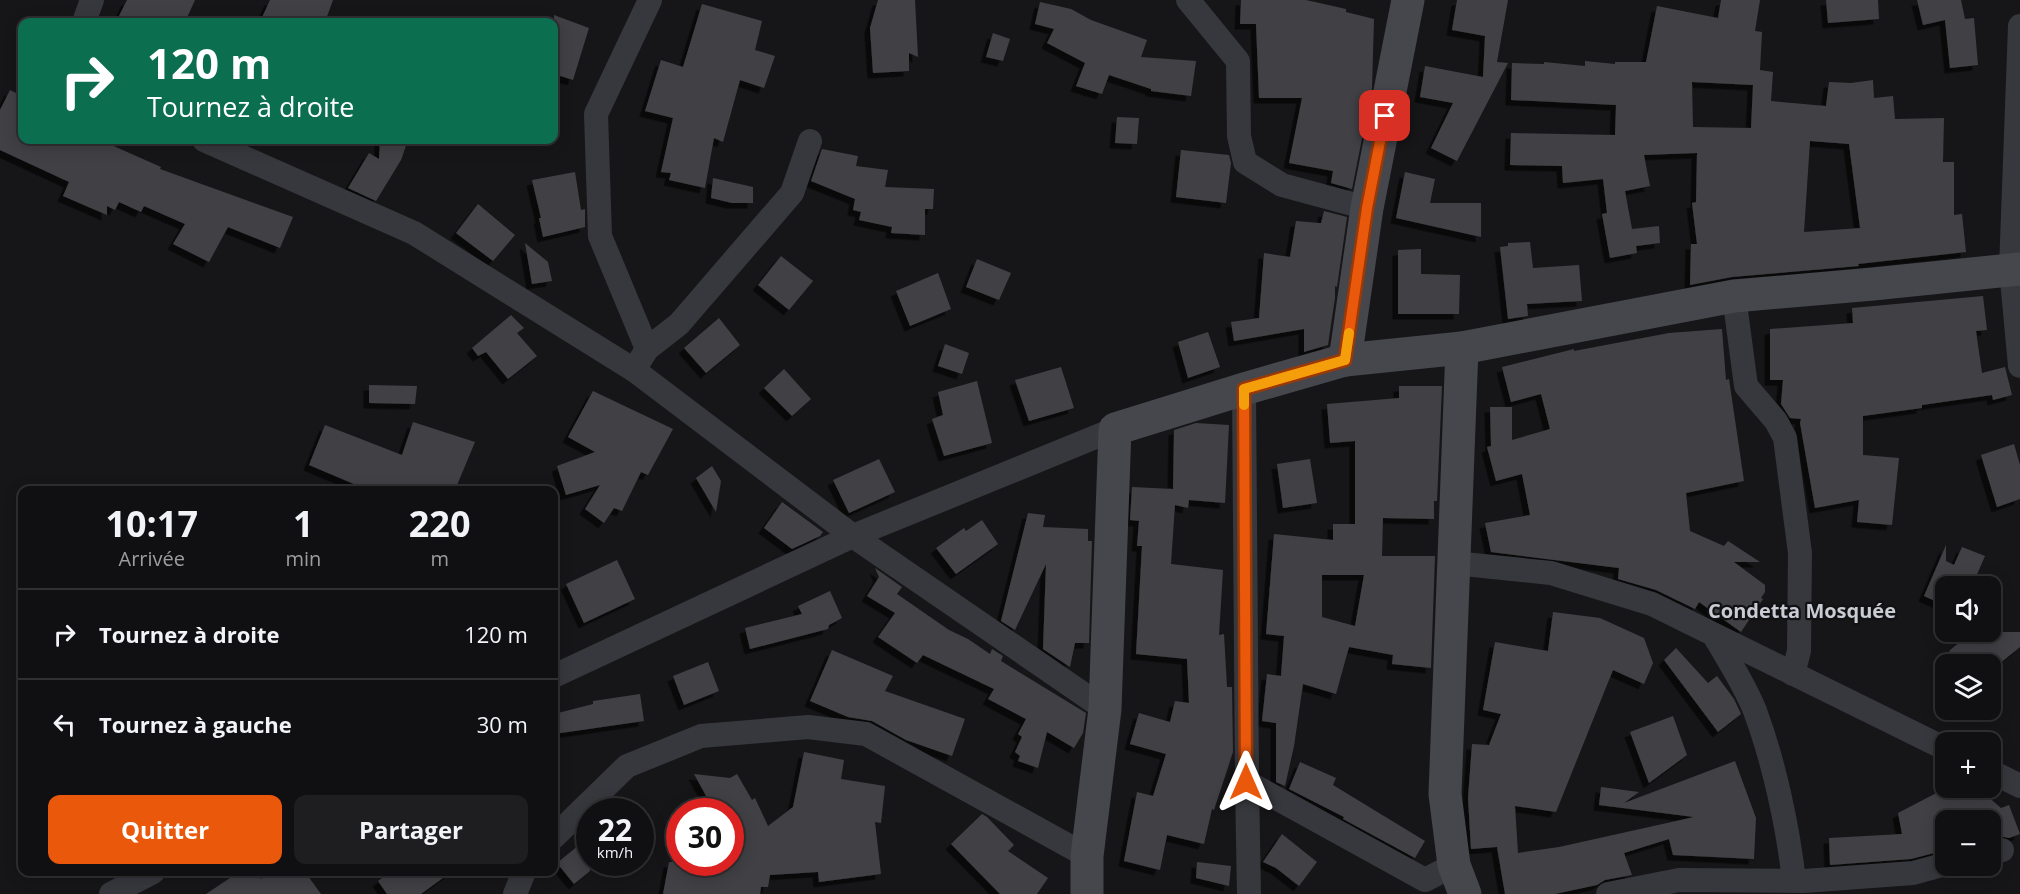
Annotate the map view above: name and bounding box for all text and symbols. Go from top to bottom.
text: 120 m [147,34,271,91]
icon: right [48,42,126,120]
text: Tournez à droite [147,88,355,125]
pin [1359,90,1410,141]
icon: arrive [1368,99,1401,132]
text: 10:17 [105,499,198,548]
text: 1 [293,499,314,548]
text: 220 [409,499,471,548]
text: Arrivée [118,545,185,572]
text: min [285,545,321,572]
text: m [430,545,449,572]
map controls [1935,576,2001,876]
button: sound [1935,576,2001,642]
district label: Сondetta Mosquée [1708,597,1896,624]
icon: right [48,618,81,651]
text: Tournez à droite [99,619,280,649]
text: 120 m [464,619,528,649]
button: layers [1935,654,2001,720]
icon: left [48,708,81,741]
text: Tournez à gauche [99,709,292,739]
text: 30 m [477,709,528,739]
button: + [1935,732,2001,798]
position arrow [1214,750,1278,814]
button: Quitter [48,795,282,864]
button: Partager [294,795,528,864]
speed limit sign: 30 [666,798,744,876]
text: 22 [598,809,632,850]
button: − [1935,810,2001,876]
text: km/h [597,842,633,862]

